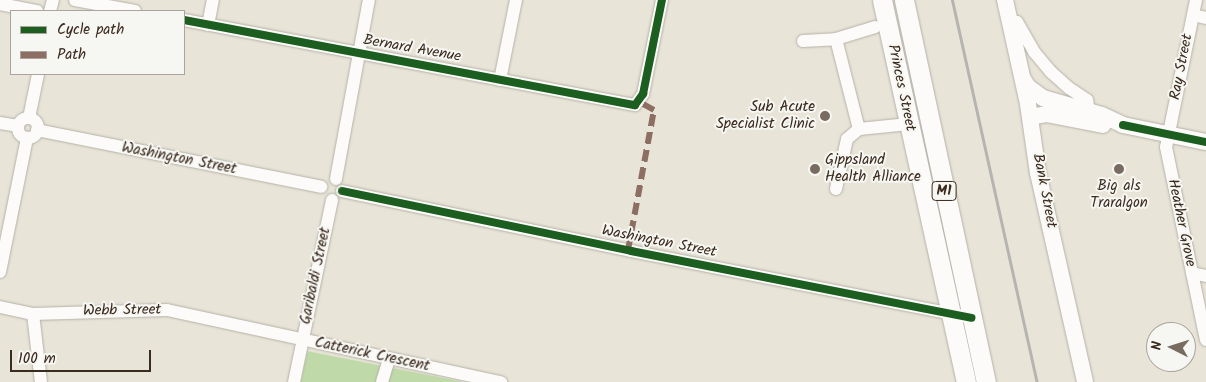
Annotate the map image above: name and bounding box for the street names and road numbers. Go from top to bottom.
street label: Bernard Avenue [362,32,462,66]
street label: Ray Street [1167,32,1197,102]
street label: Princes Street [883,43,919,133]
street label: Washington Street [120,139,238,179]
street label: Bank Street [1028,152,1060,230]
street label: Heather Grove [1163,177,1199,269]
road number: M1 [932,180,956,202]
street label: Washington Street [600,222,718,262]
street label: Garibaldi Street [297,226,335,326]
street label: Webb Street [83,301,161,321]
street label: Catterick Crescent [313,334,431,376]

